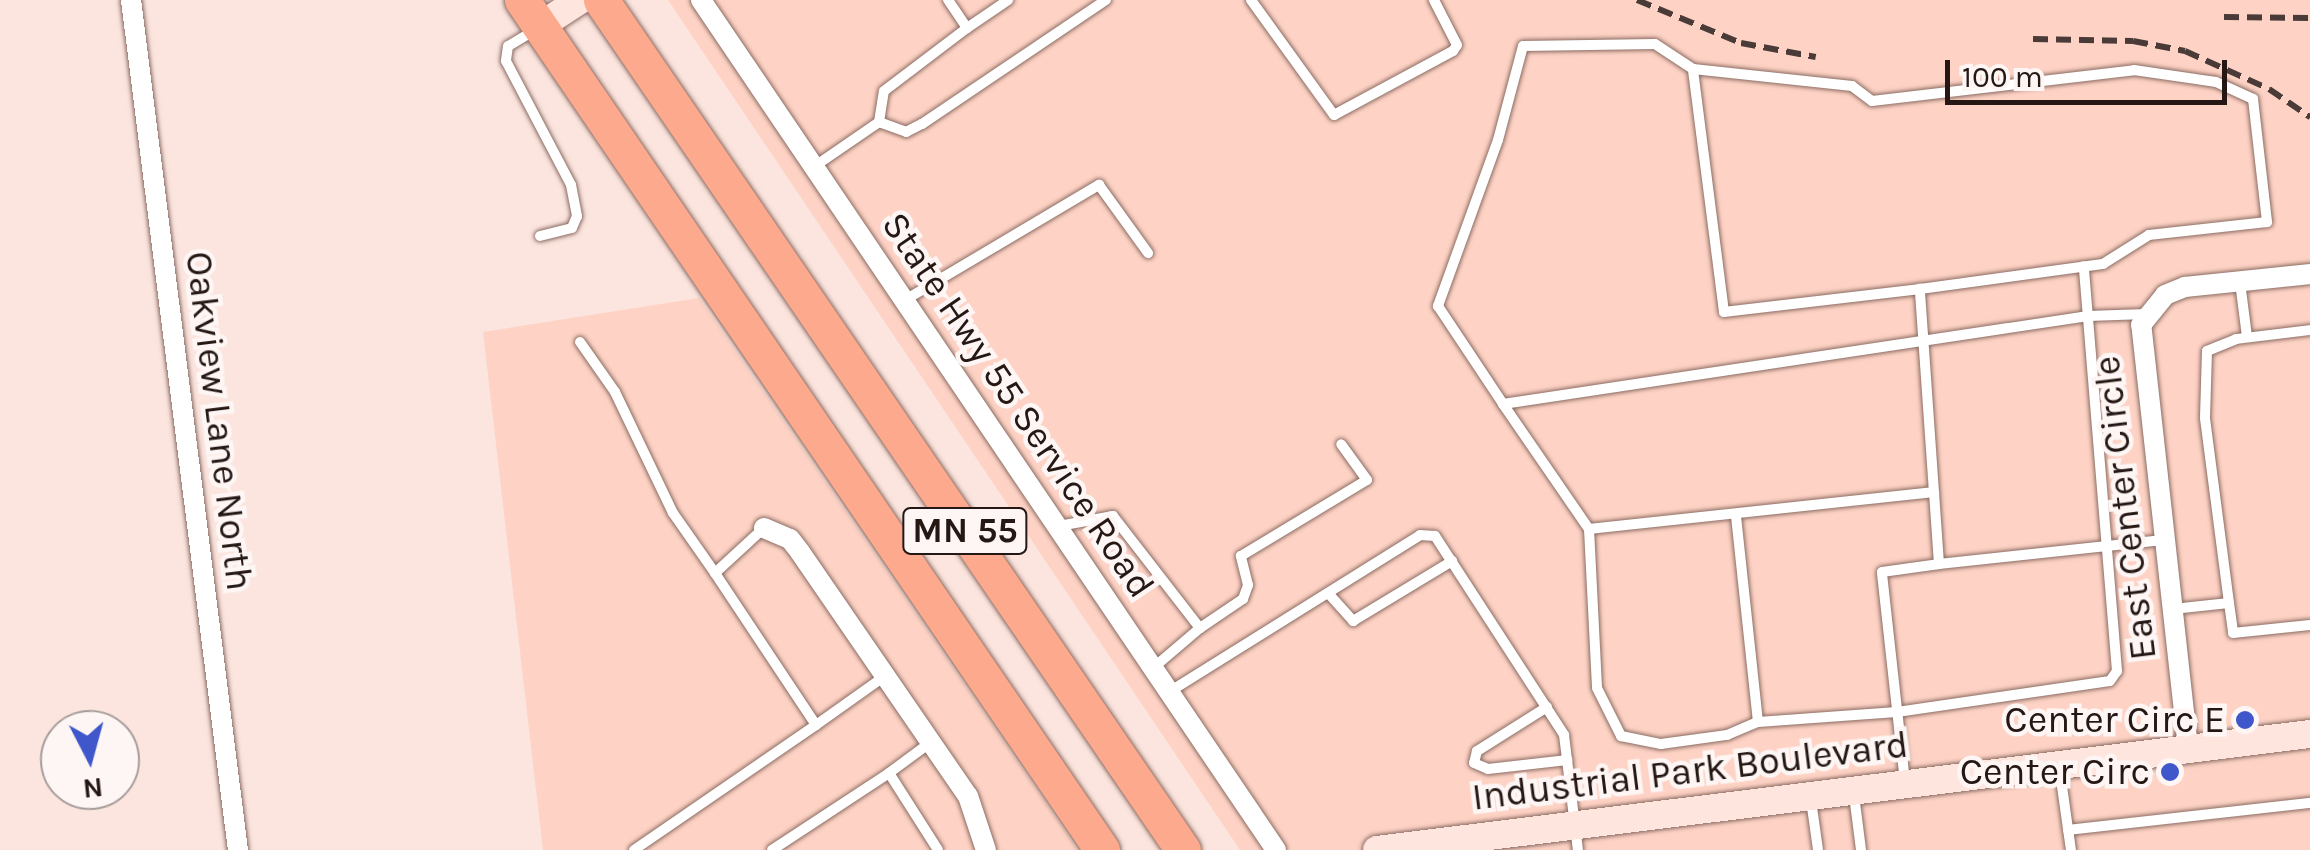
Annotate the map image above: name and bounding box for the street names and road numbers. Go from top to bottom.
street label: State Hwy 55 Service Road [872,204,1164,606]
street label: Oakview Lane North [176,249,262,593]
street label: East Center Circle [2084,353,2166,663]
road number: MN 55 [900,501,1030,561]
street label: Industrial Park Boulevard [1469,722,1911,820]

